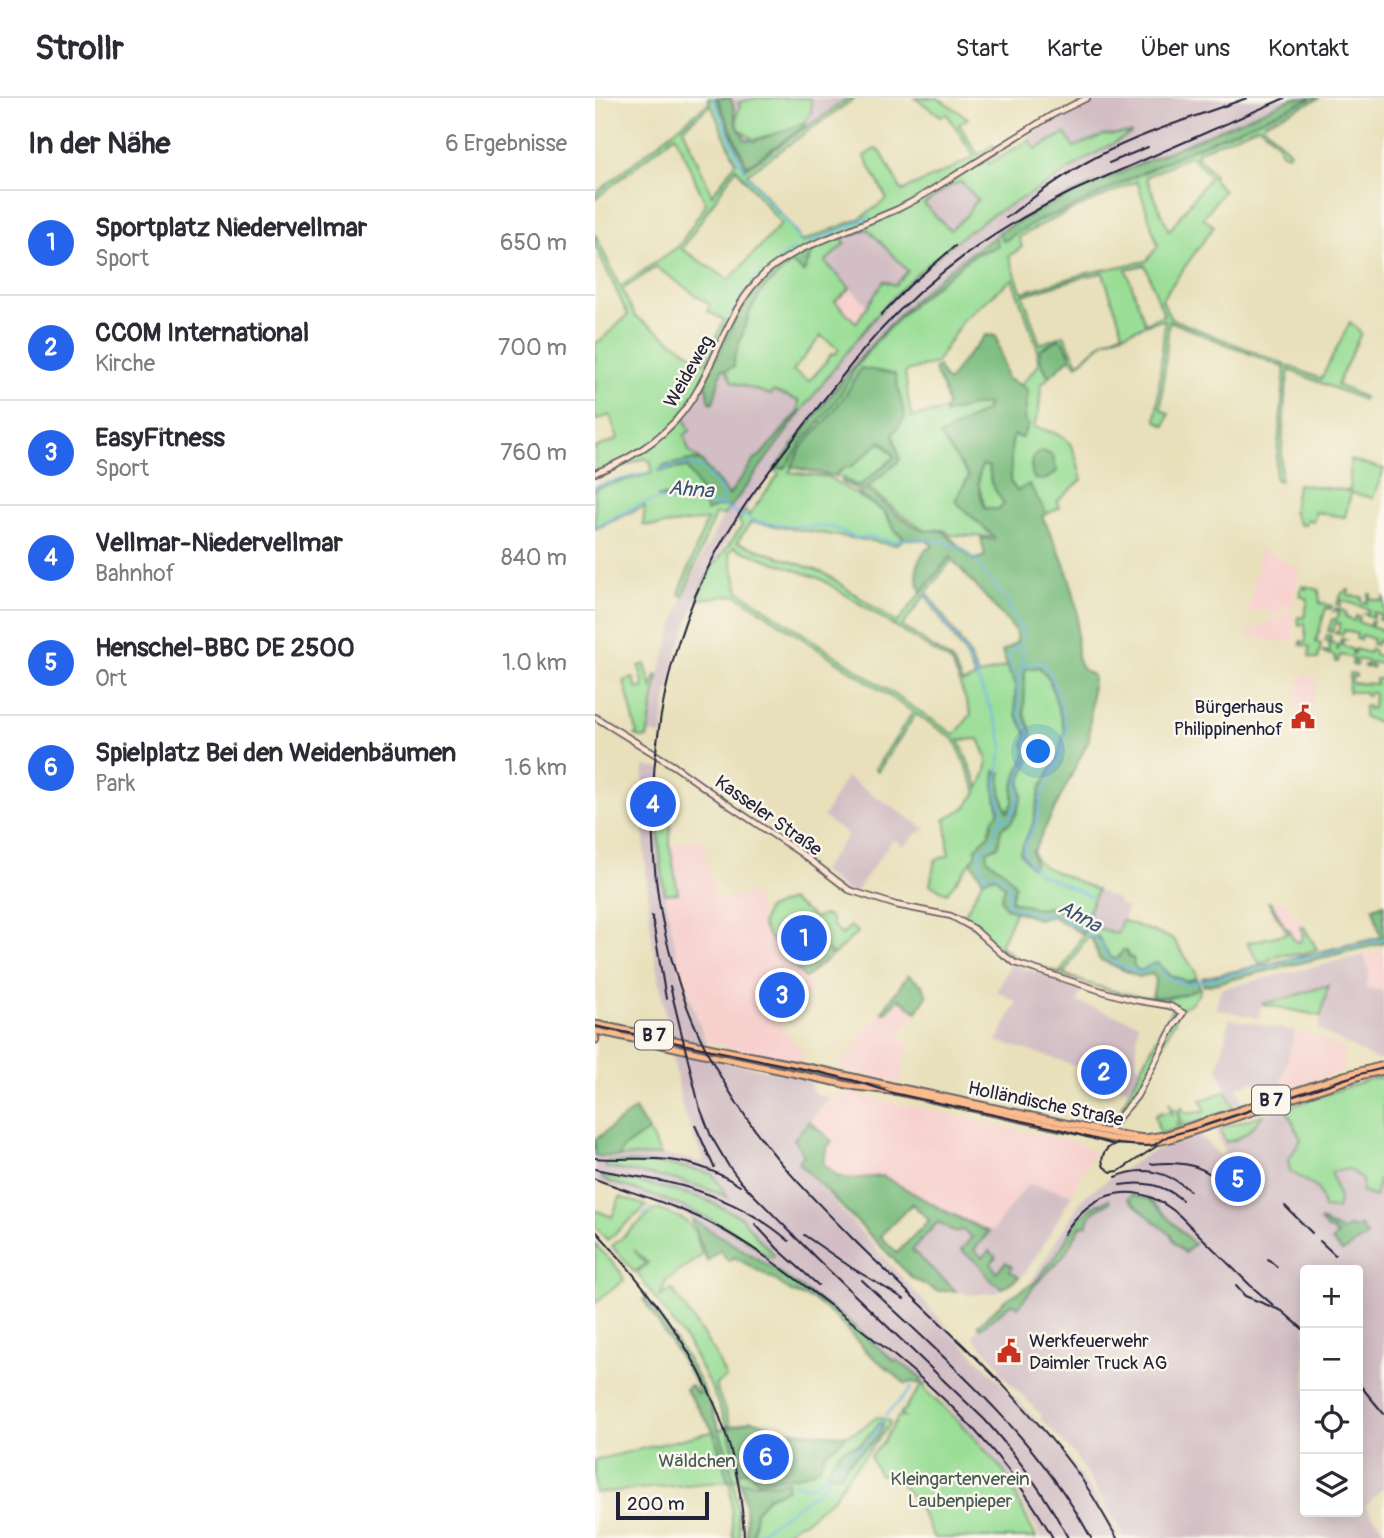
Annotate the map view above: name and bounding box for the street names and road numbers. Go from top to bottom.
street label: Weideweg [659,331,719,412]
street label: Kasseler Straße [710,770,827,862]
road number: B 7 [635,1020,673,1050]
street label: Holländische Straße [966,1076,1126,1132]
road number: B 7 [1252,1085,1290,1114]

